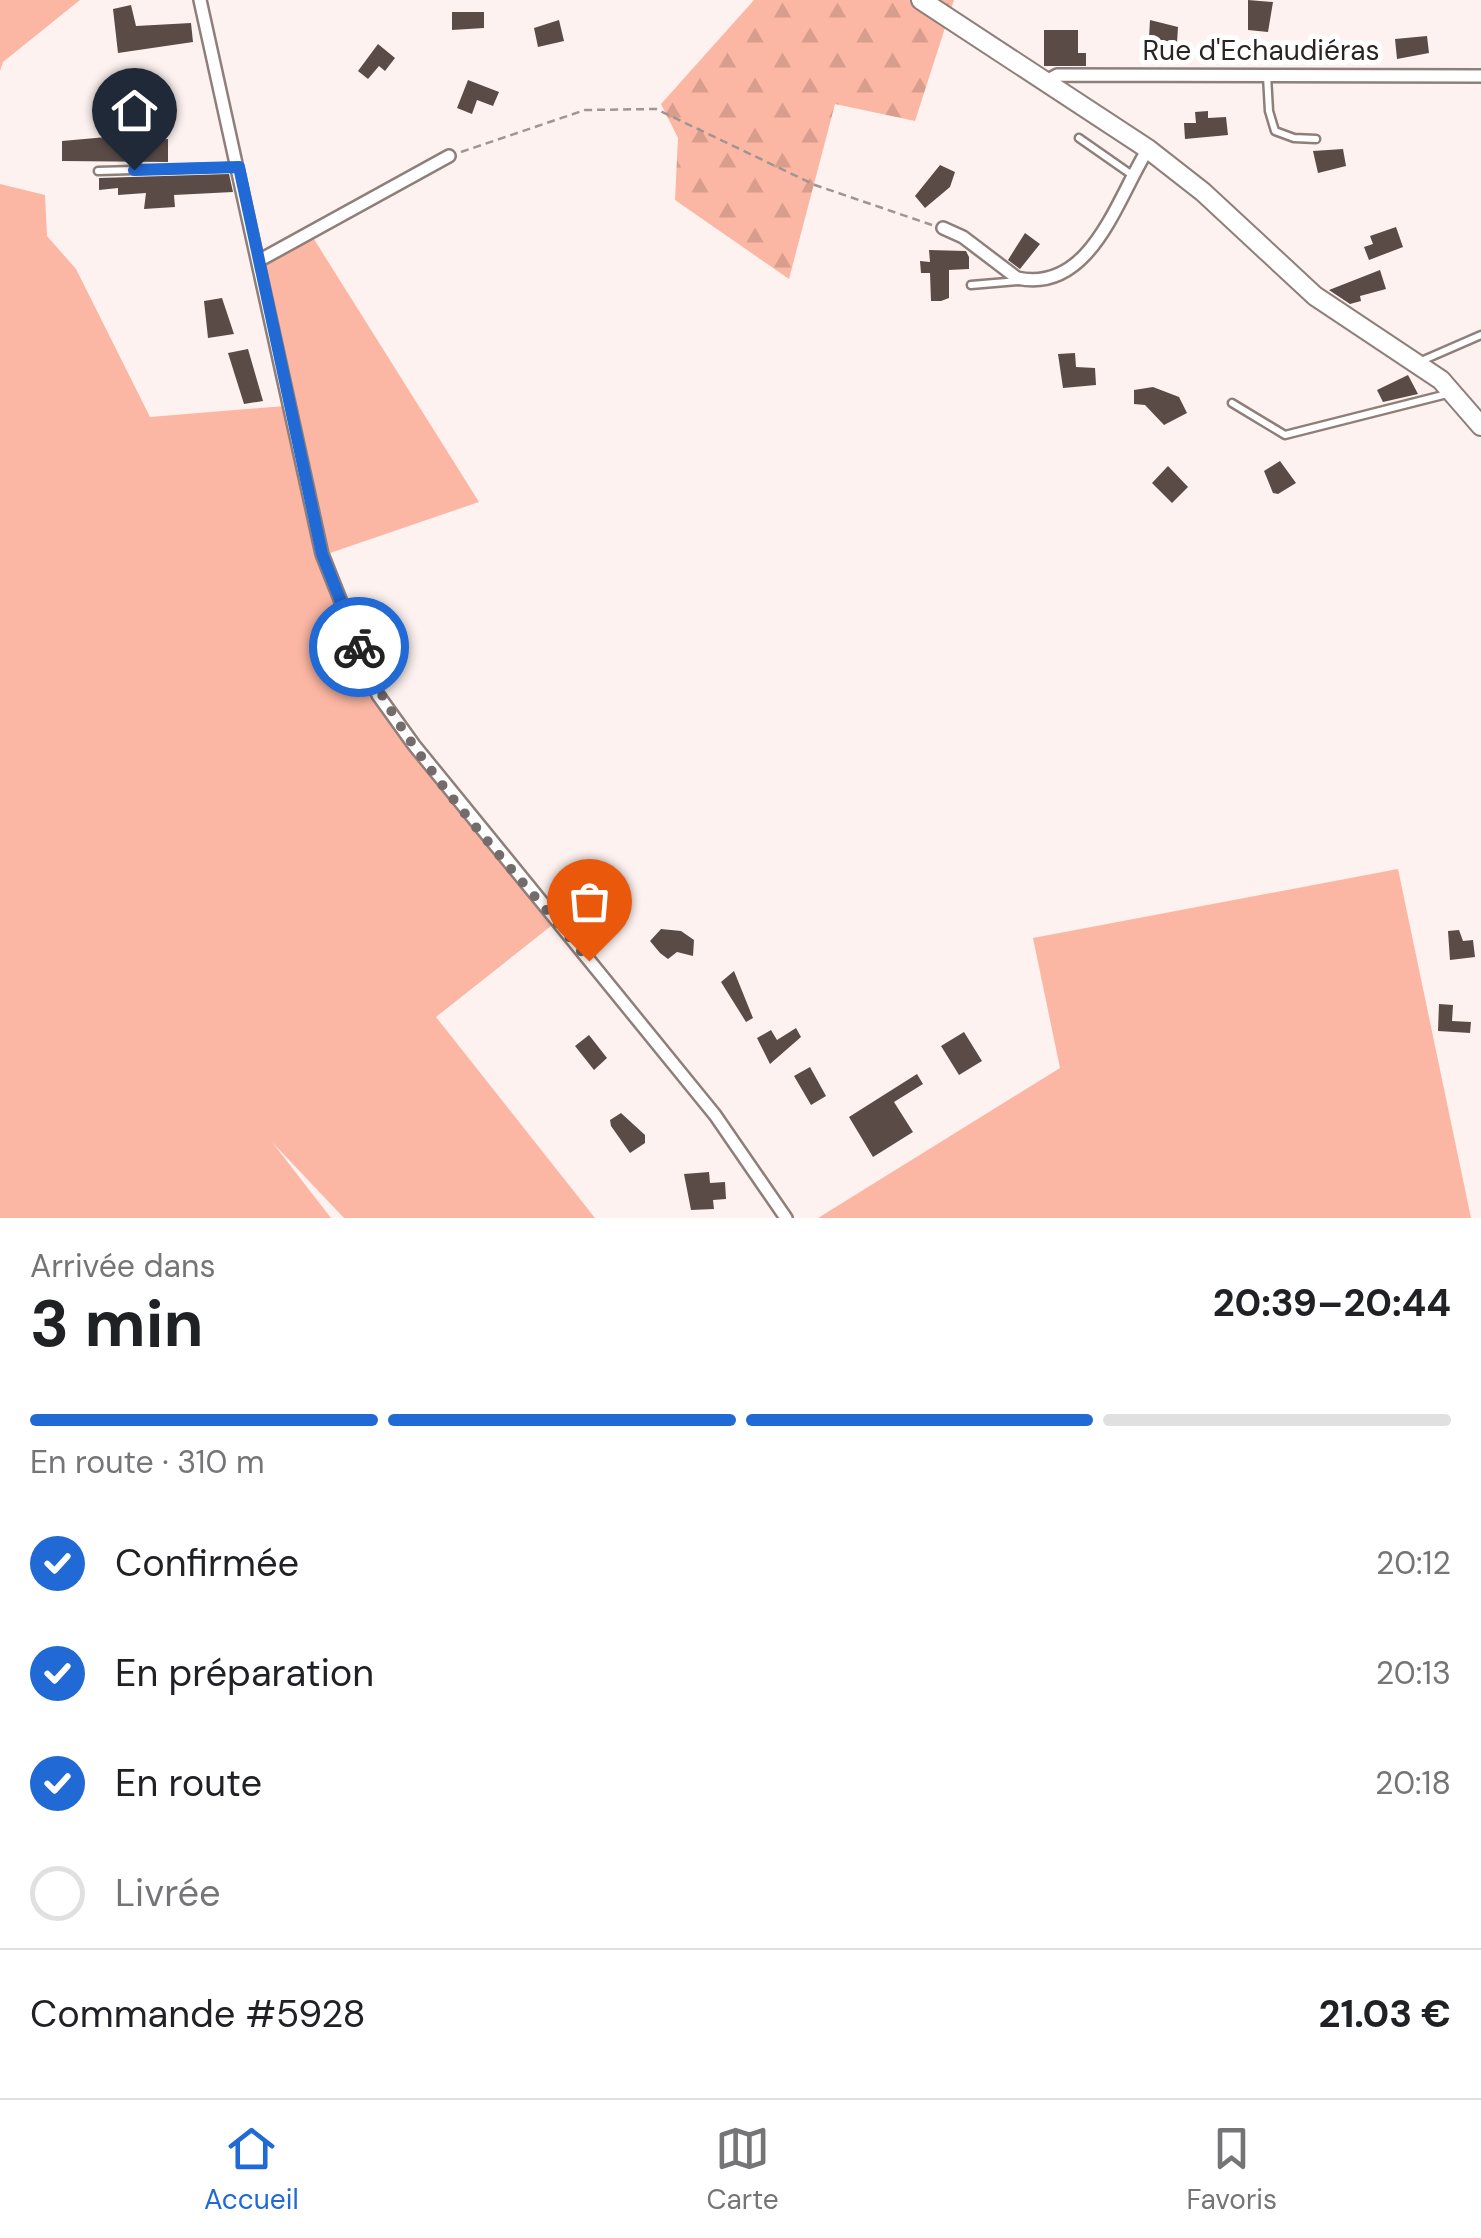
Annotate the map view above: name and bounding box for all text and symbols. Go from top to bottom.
street label: Rue d'Echaudiéras [1142,32,1380,69]
pin [92,68,177,171]
icon: home [107,83,162,138]
courier [309,597,409,697]
icon: bike [332,620,387,675]
pin [547,859,632,962]
icon: bag [562,874,617,929]
text: Arrivée dans [30,1245,215,1287]
text: 20:39–20:44 [1213,1278,1451,1328]
text: 3 min [30,1282,204,1366]
text: En route · 310 m [30,1441,264,1483]
icon: check [30,1536,85,1591]
text: Confirmée [115,1538,299,1588]
text: 20:12 [1376,1542,1451,1584]
icon: check [30,1646,85,1701]
text: En préparation [115,1648,374,1698]
text: 20:13 [1376,1652,1451,1694]
icon: check [30,1756,85,1811]
text: En route [115,1758,262,1808]
text: 20:18 [1375,1762,1451,1804]
text: Livrée [115,1868,221,1918]
text: Commande #5928 [30,1989,366,2039]
text: 21.03 € [1319,1989,1451,2039]
tab: Accueil [204,2121,299,2218]
tab: Carte [707,2121,779,2218]
tab: Favoris [1187,2121,1277,2218]

